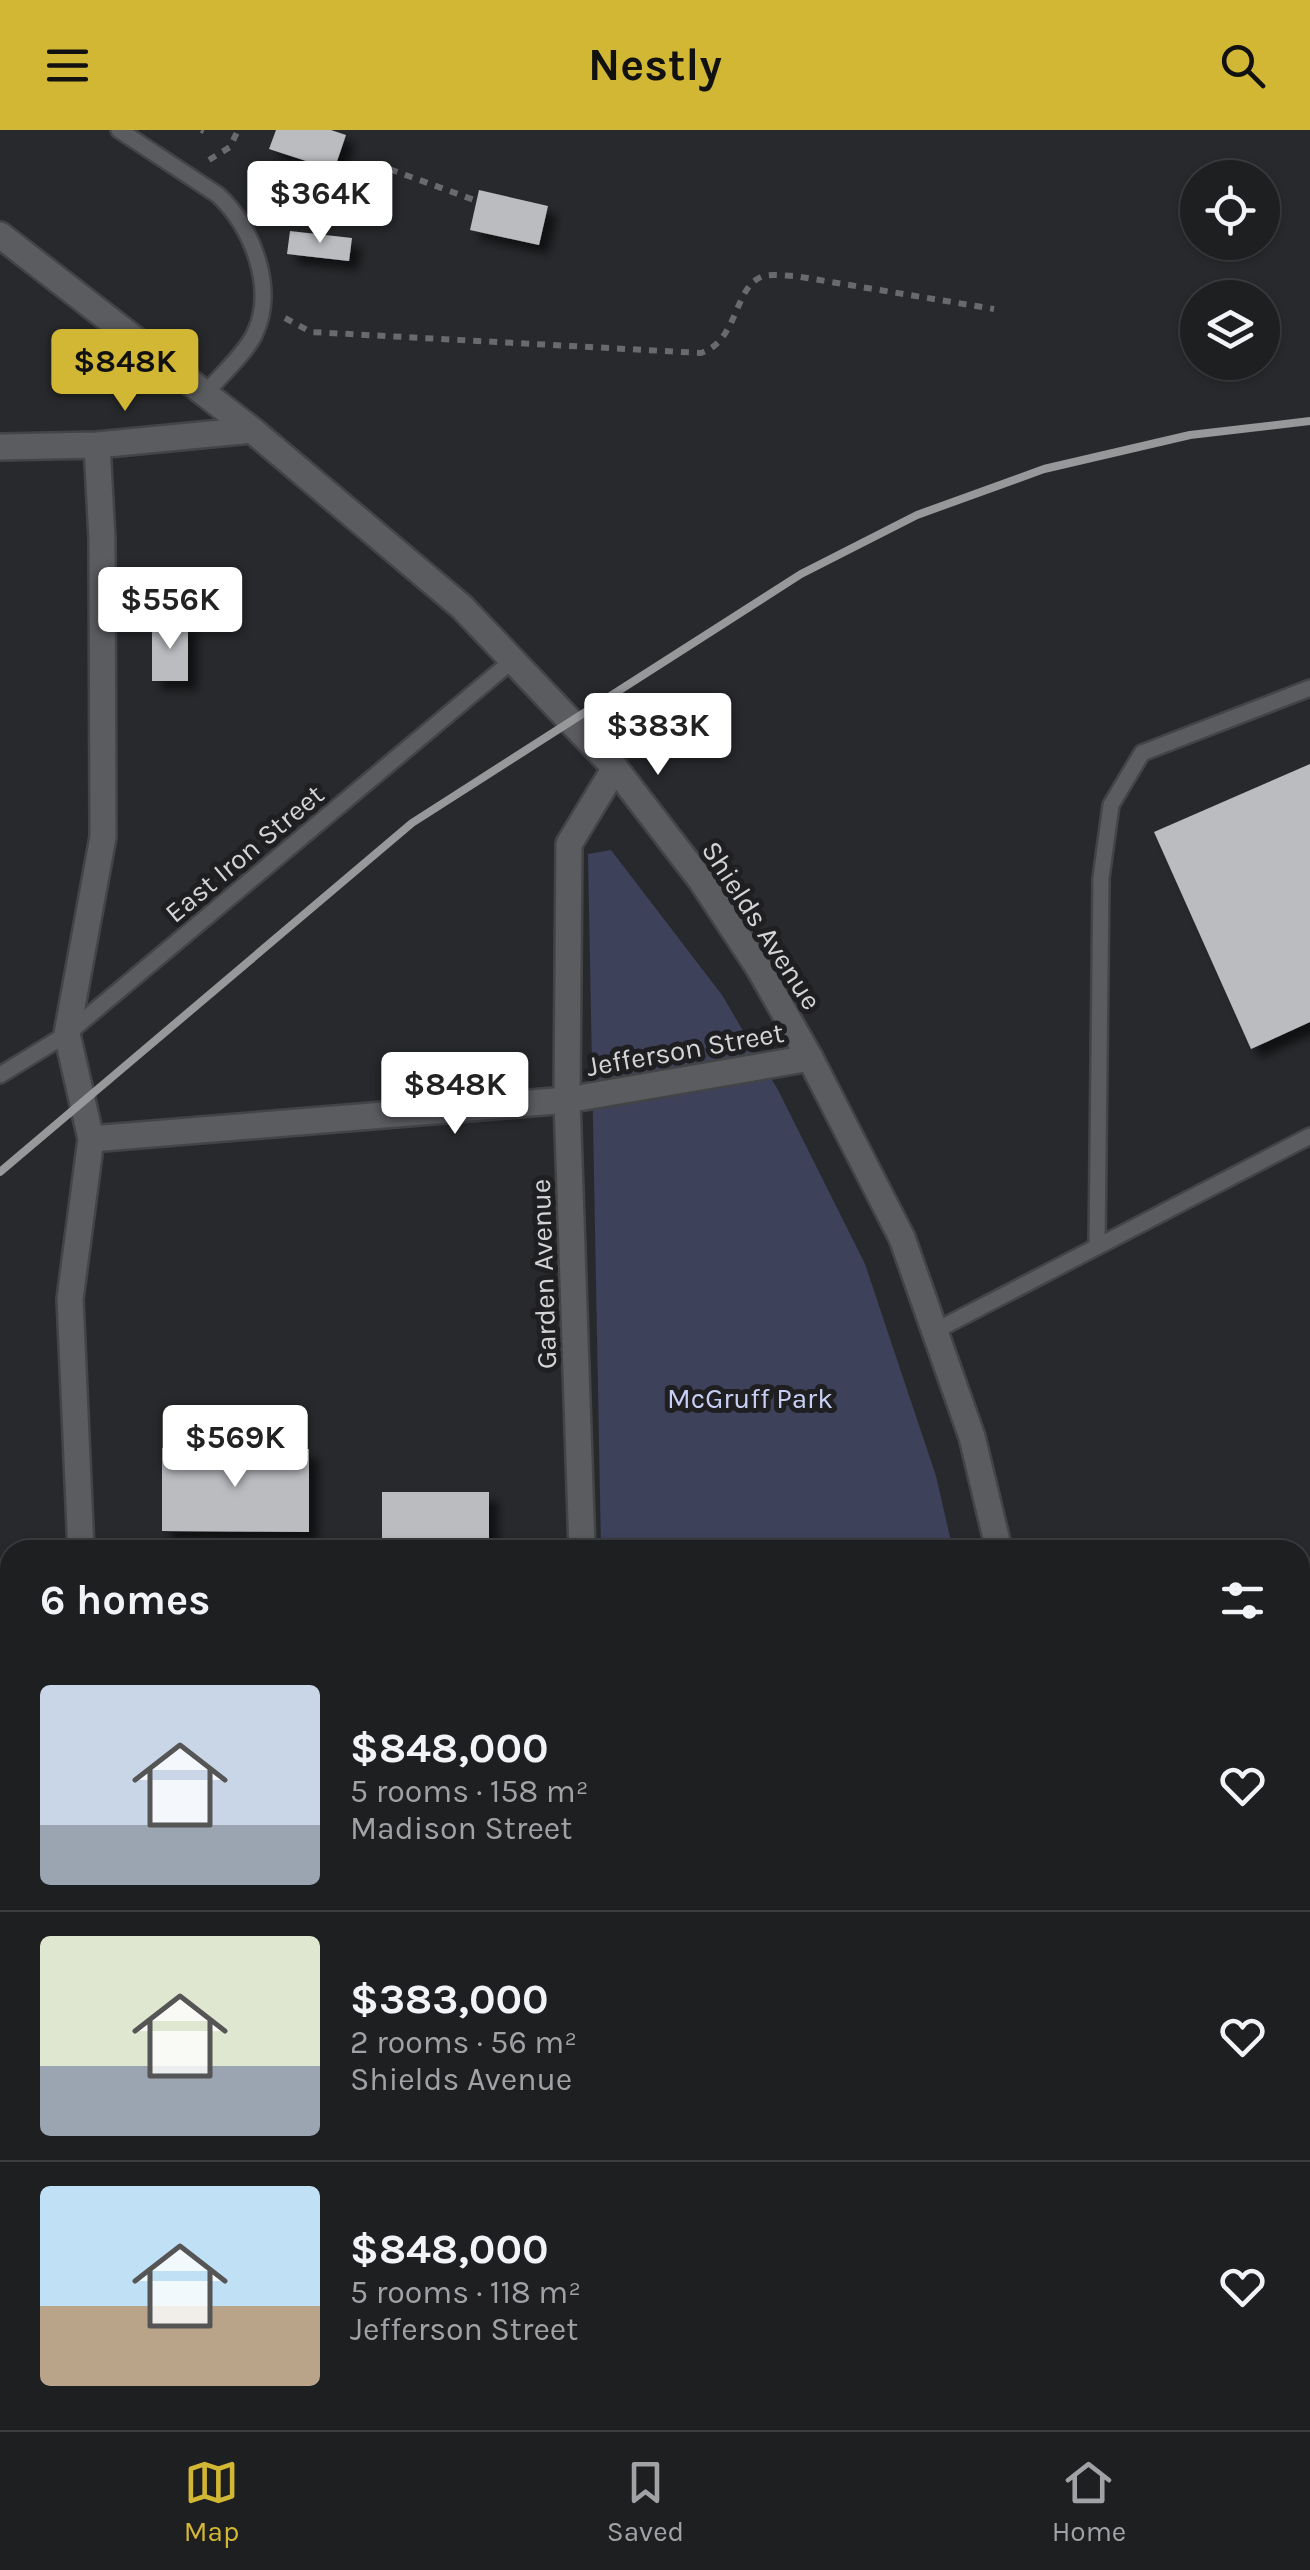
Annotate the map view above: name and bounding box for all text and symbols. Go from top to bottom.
icon: menu [40,38,95,93]
icon: search [1215,38,1270,93]
text: Nestly [588,39,722,91]
map controls [1180,160,1280,380]
button: locate [1180,160,1280,260]
pin: $364K [250,161,390,246]
text: $364K [269,175,371,212]
button: layers [1180,280,1280,380]
pin: $848K [55,329,195,414]
text: $848K [73,343,177,380]
pin: $556K [100,567,240,652]
text: $556K [120,581,220,618]
pin: $383K [588,693,728,778]
text: $383K [606,707,710,744]
street label: East Iron Street [158,778,330,929]
street label: Shields Avenue [695,835,828,1016]
street label: Jefferson Street [584,1016,786,1083]
pin: $848K [385,1052,525,1137]
text: $848K [403,1066,507,1103]
street label: Garden Avenue [524,1178,563,1370]
park label: McGruff Park [667,1382,833,1415]
pin: $569K [165,1405,305,1490]
text: $569K [185,1419,285,1456]
icon: filters [1215,1573,1270,1628]
text: 6 homes [40,1575,210,1625]
text: $848,000 [350,1723,549,1773]
icon: home [120,1725,240,1845]
icon: heart [1215,1758,1270,1813]
text: 5 rooms · 158 m² [350,1773,589,1810]
text: Madison Street [350,1810,572,1847]
text: $383,000 [350,1974,549,2024]
icon: home [120,1976,240,2096]
icon: heart [1215,2009,1270,2064]
text: 2 rooms · 56 m² [350,2024,577,2061]
text: Shields Avenue [350,2061,572,2098]
text: $848,000 [350,2224,549,2274]
icon: home [120,2226,240,2346]
icon: heart [1215,2259,1270,2314]
text: 5 rooms · 118 m² [350,2274,581,2311]
text: Jefferson Street [350,2311,578,2348]
tab: Map [184,2455,239,2548]
tab: Saved [607,2455,684,2548]
tab: Home [1052,2455,1126,2548]

